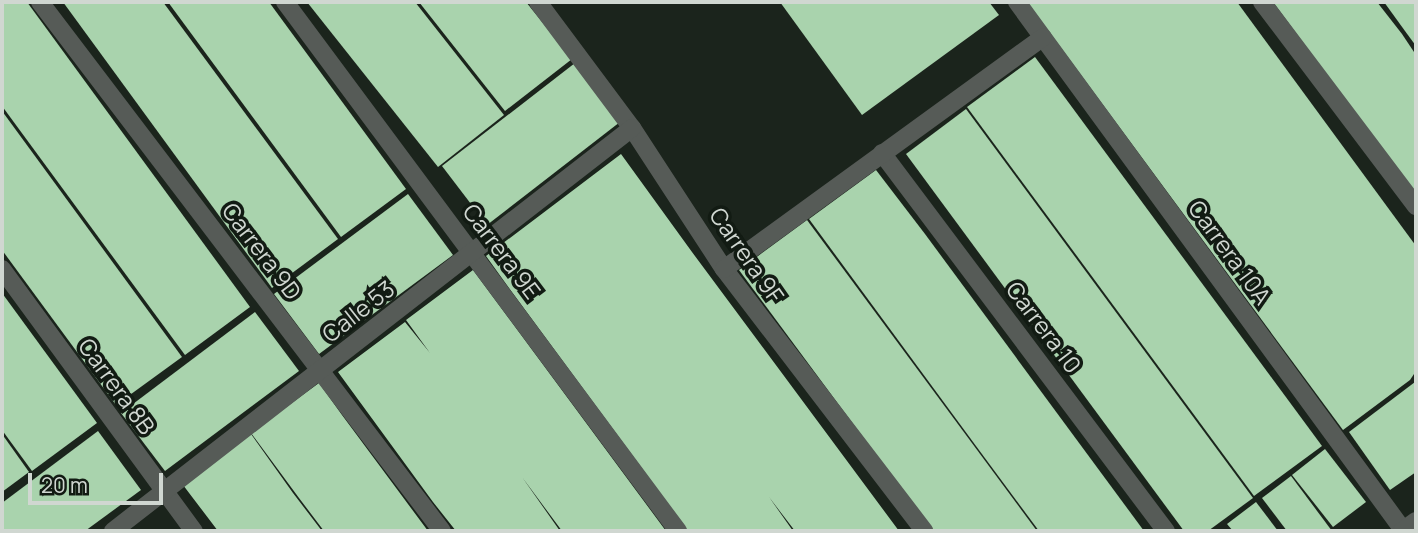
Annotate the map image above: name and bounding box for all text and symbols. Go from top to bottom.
street label: Carrera 10A [1183,195,1277,309]
street label: Carrera 9D [217,197,307,305]
street label: Carrera 9E [457,198,547,304]
street label: Carrera 9F [704,202,790,308]
street label: Calle 53 [316,274,400,348]
street label: Carrera 10 [1001,276,1087,378]
street label: Carrera 8B [73,333,161,439]
scale bar [32,460,166,504]
text: 20 m [41,471,88,499]

